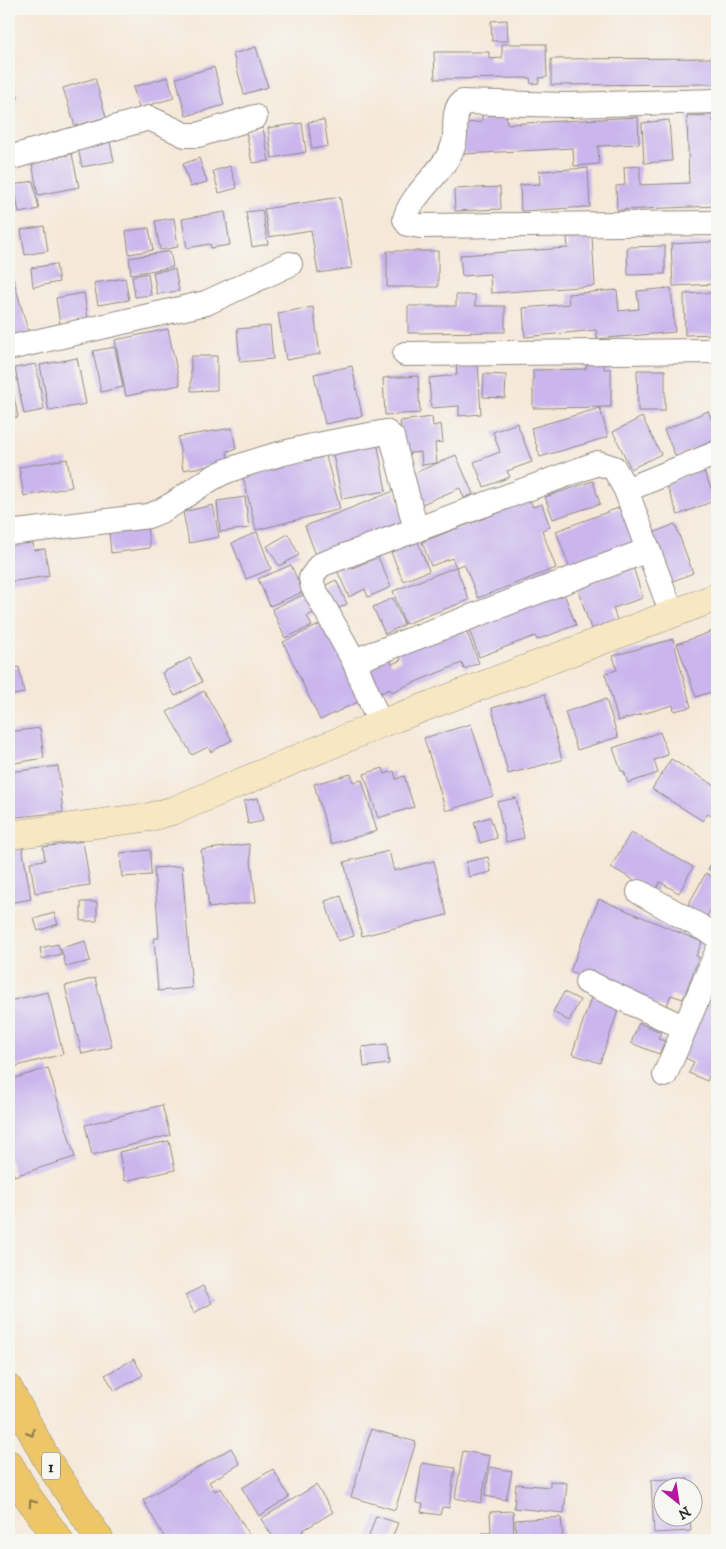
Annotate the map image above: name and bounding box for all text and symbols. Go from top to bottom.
one-way arrow [25,1427,35,1436]
road number: 1 [42,1452,60,1480]
north arrow [654,1476,704,1526]
one-way arrow [29,1499,38,1509]
text: N [674,1502,693,1523]

